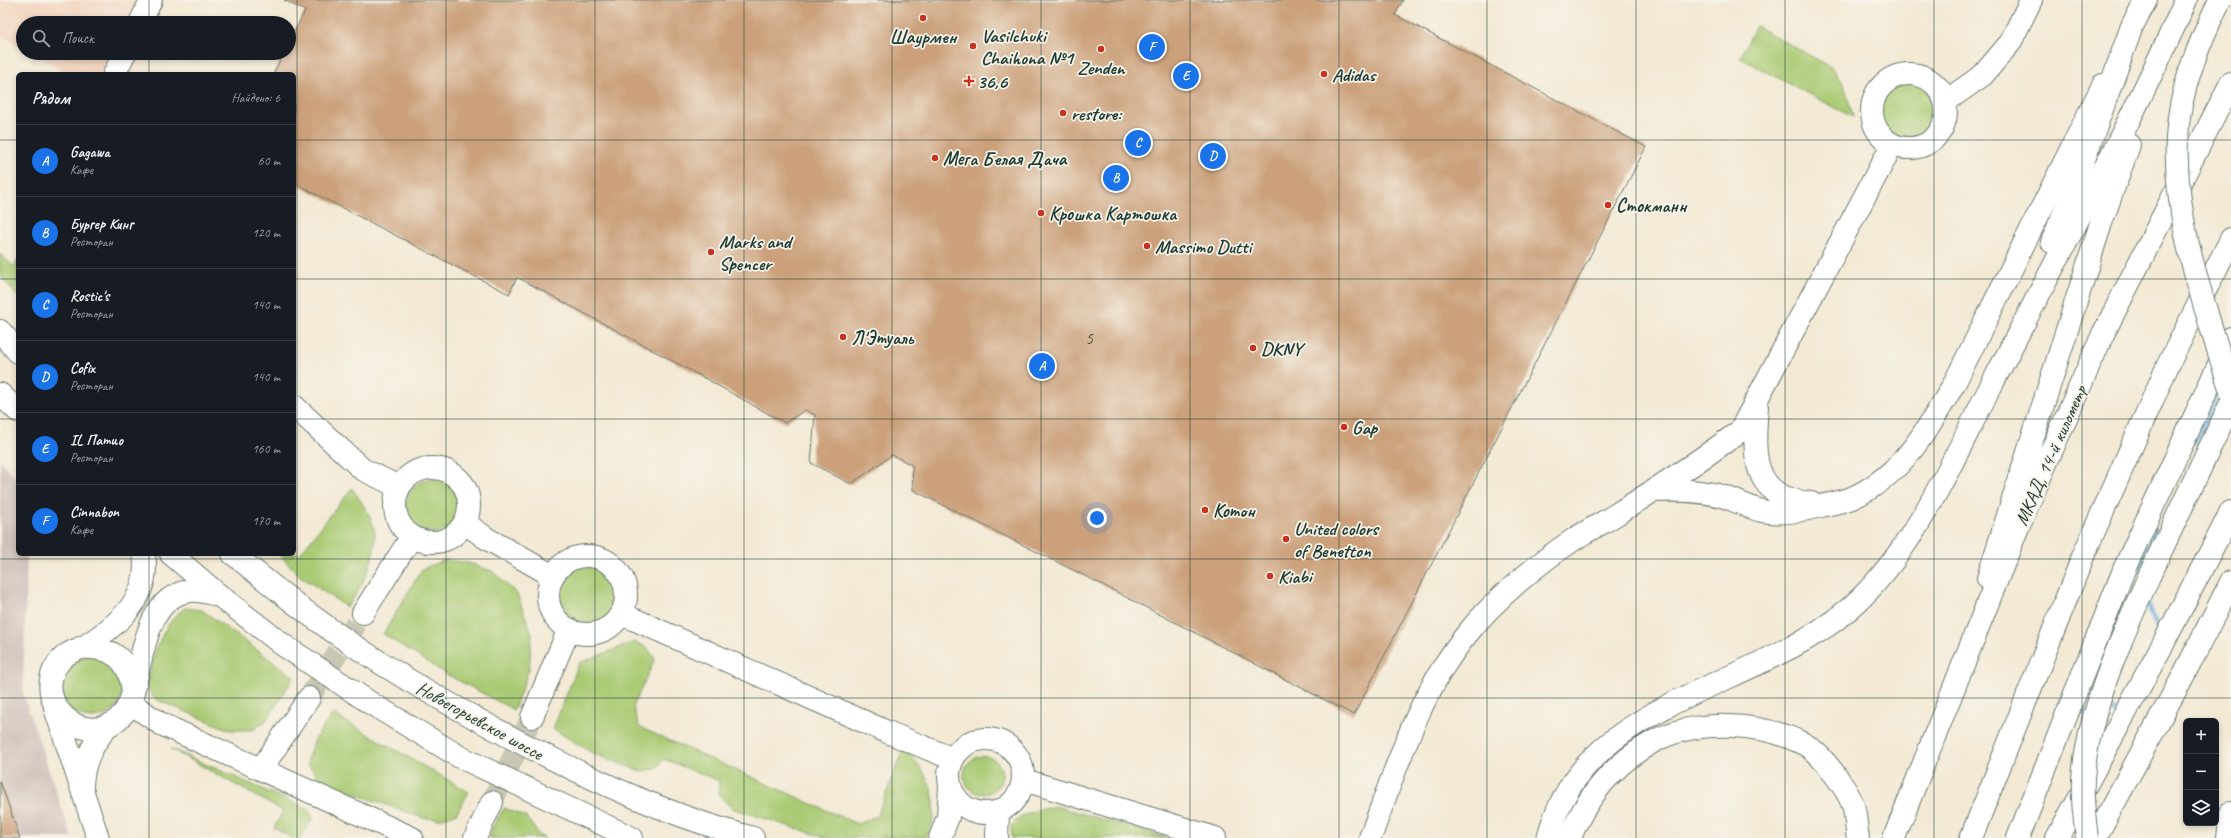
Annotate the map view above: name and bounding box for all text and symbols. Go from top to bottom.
marker: Шаурмен [918,13,928,23]
search box [16,16,296,60]
place label: Vasilchuki Chaihona №1 [981,24,1075,70]
place label: Шаурмен [889,25,958,49]
icon: search [30,27,52,49]
text: Поиск [62,29,94,48]
pin: F [1139,32,1165,62]
marker: Vasilchuki Chaihona №1 [968,41,978,51]
marker: Zenden [1096,44,1106,54]
place label: Zenden [1078,56,1126,80]
pin: E [1173,61,1199,91]
place label: Adidas [1332,63,1377,87]
marker: Adidas [1319,69,1329,79]
place label: 36,6 [977,70,1009,94]
marker: 36,6 [964,76,974,86]
text: Рядом [32,88,70,109]
text: Найдено: 6 [232,90,280,106]
place label: restore: [1071,102,1123,126]
marker: restore: [1058,108,1068,118]
pin: C [1125,128,1151,158]
pin: D [1200,141,1226,171]
text: Gagawa [70,143,110,162]
place label: Мега Белая Дача [943,147,1068,171]
text: A [42,153,48,169]
text: 60 m [258,153,280,169]
marker: Мега Белая Дача [930,153,940,163]
text: Кафе [70,162,93,178]
pin: B [1103,163,1129,193]
place label: Стокманн [1616,194,1688,218]
marker: Стокманн [1603,200,1613,210]
place label: Крошка Картошка [1049,202,1178,226]
marker: Крошка Картошка [1036,208,1046,218]
text: Бургер Кинг [70,215,133,234]
text: B [42,225,48,241]
text: 120 m [252,225,280,241]
place label: Marks and Spencer [719,230,794,276]
text: Ресторан [70,234,113,250]
place label: Massimo Dutti [1155,235,1253,259]
marker: Massimo Dutti [1142,241,1152,251]
marker: Marks and Spencer [706,247,716,257]
text: Rostic's [70,287,109,306]
text: C [42,297,48,313]
text: 140 m [252,297,280,313]
text: Ресторан [70,306,113,322]
place label: Л'Этуаль [851,326,915,350]
house number: 5 [1085,328,1094,349]
marker: Л'Этуаль [838,332,848,342]
place label: DKNY [1261,337,1306,361]
marker: DKNY [1248,343,1258,353]
pin: A [1029,351,1055,381]
text: Cofix [70,359,95,378]
text: D [41,369,49,385]
text: 140 m [252,369,280,385]
text: Ресторан [70,378,113,394]
street label: МКАД, 14-й километр [2009,380,2093,529]
place label: Gap [1352,416,1379,440]
marker: Gap [1339,422,1349,432]
text: IL Патио [70,431,123,450]
text: E [42,441,48,457]
text: 160 m [252,441,280,457]
text: Ресторан [70,450,113,466]
place label: Котон [1213,499,1256,523]
text: Cinnabon [70,503,119,522]
marker: Котон [1200,505,1210,515]
your location [1087,508,1107,528]
text: F [42,513,48,529]
text: 170 m [252,513,280,529]
place label: United colors of Benetton [1294,517,1380,563]
text: Кафе [70,522,93,538]
marker: United colors of Benetton [1281,534,1291,544]
place label: Kiabi [1278,565,1314,589]
marker: Kiabi [1265,571,1275,581]
street label: Новоегорьевское шоссе [412,676,549,767]
map controls [2183,718,2219,826]
button: + [2183,718,2219,754]
button: − [2183,754,2219,790]
button: layers [2183,790,2219,826]

